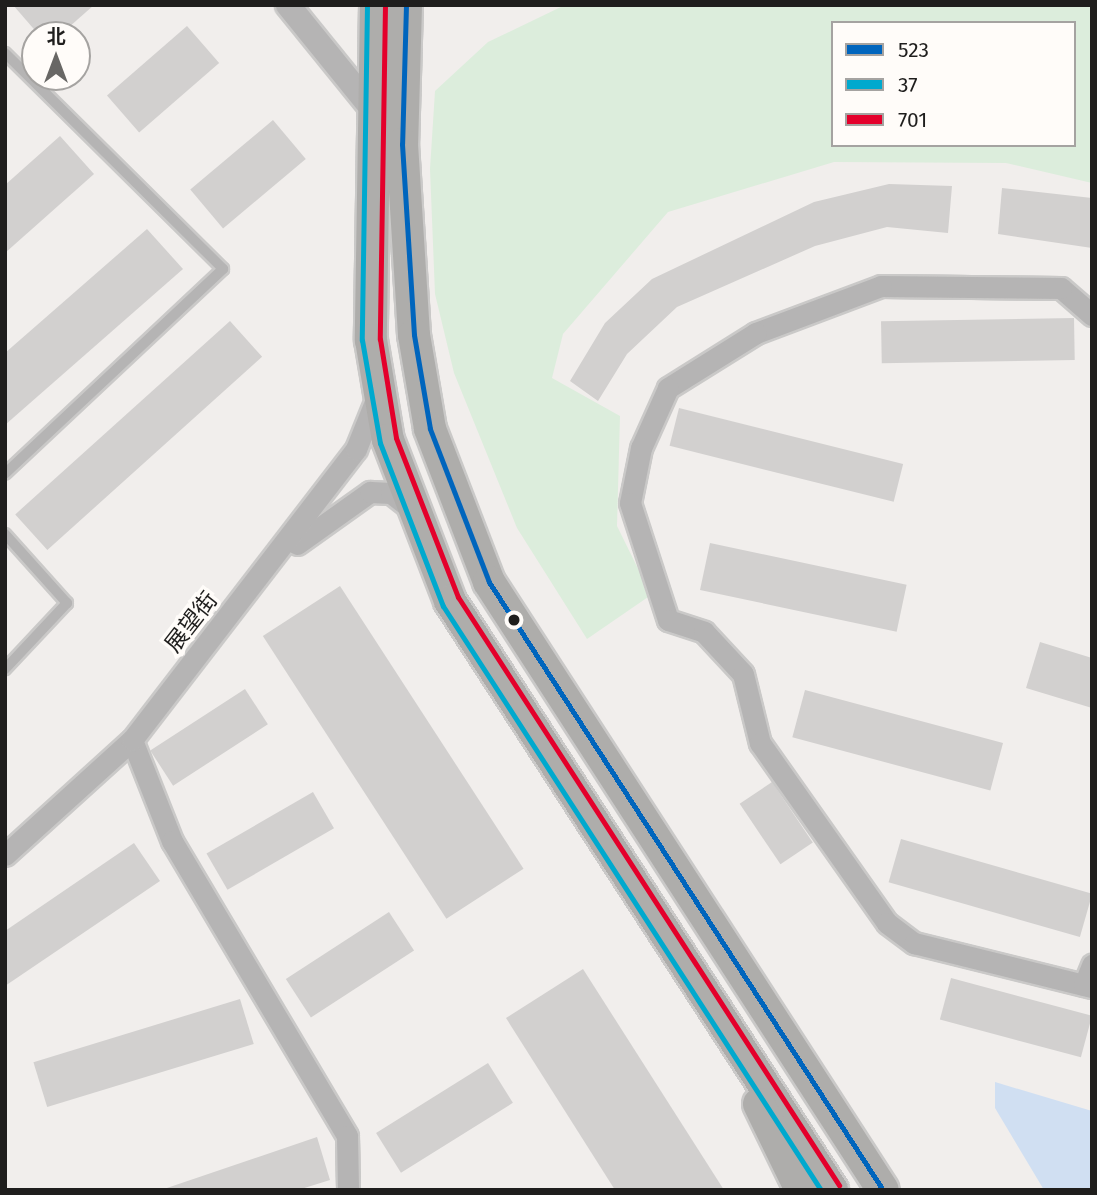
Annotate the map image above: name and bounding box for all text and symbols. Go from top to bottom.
north arrow [21,21,91,91]
legend [831,21,1076,147]
text: 北 [46,25,66,48]
text: 523 [898,37,929,63]
text: 37 [898,72,918,98]
text: 701 [898,107,927,133]
street label: 展望街 [159,586,223,658]
unlabelled marker [507,613,521,627]

